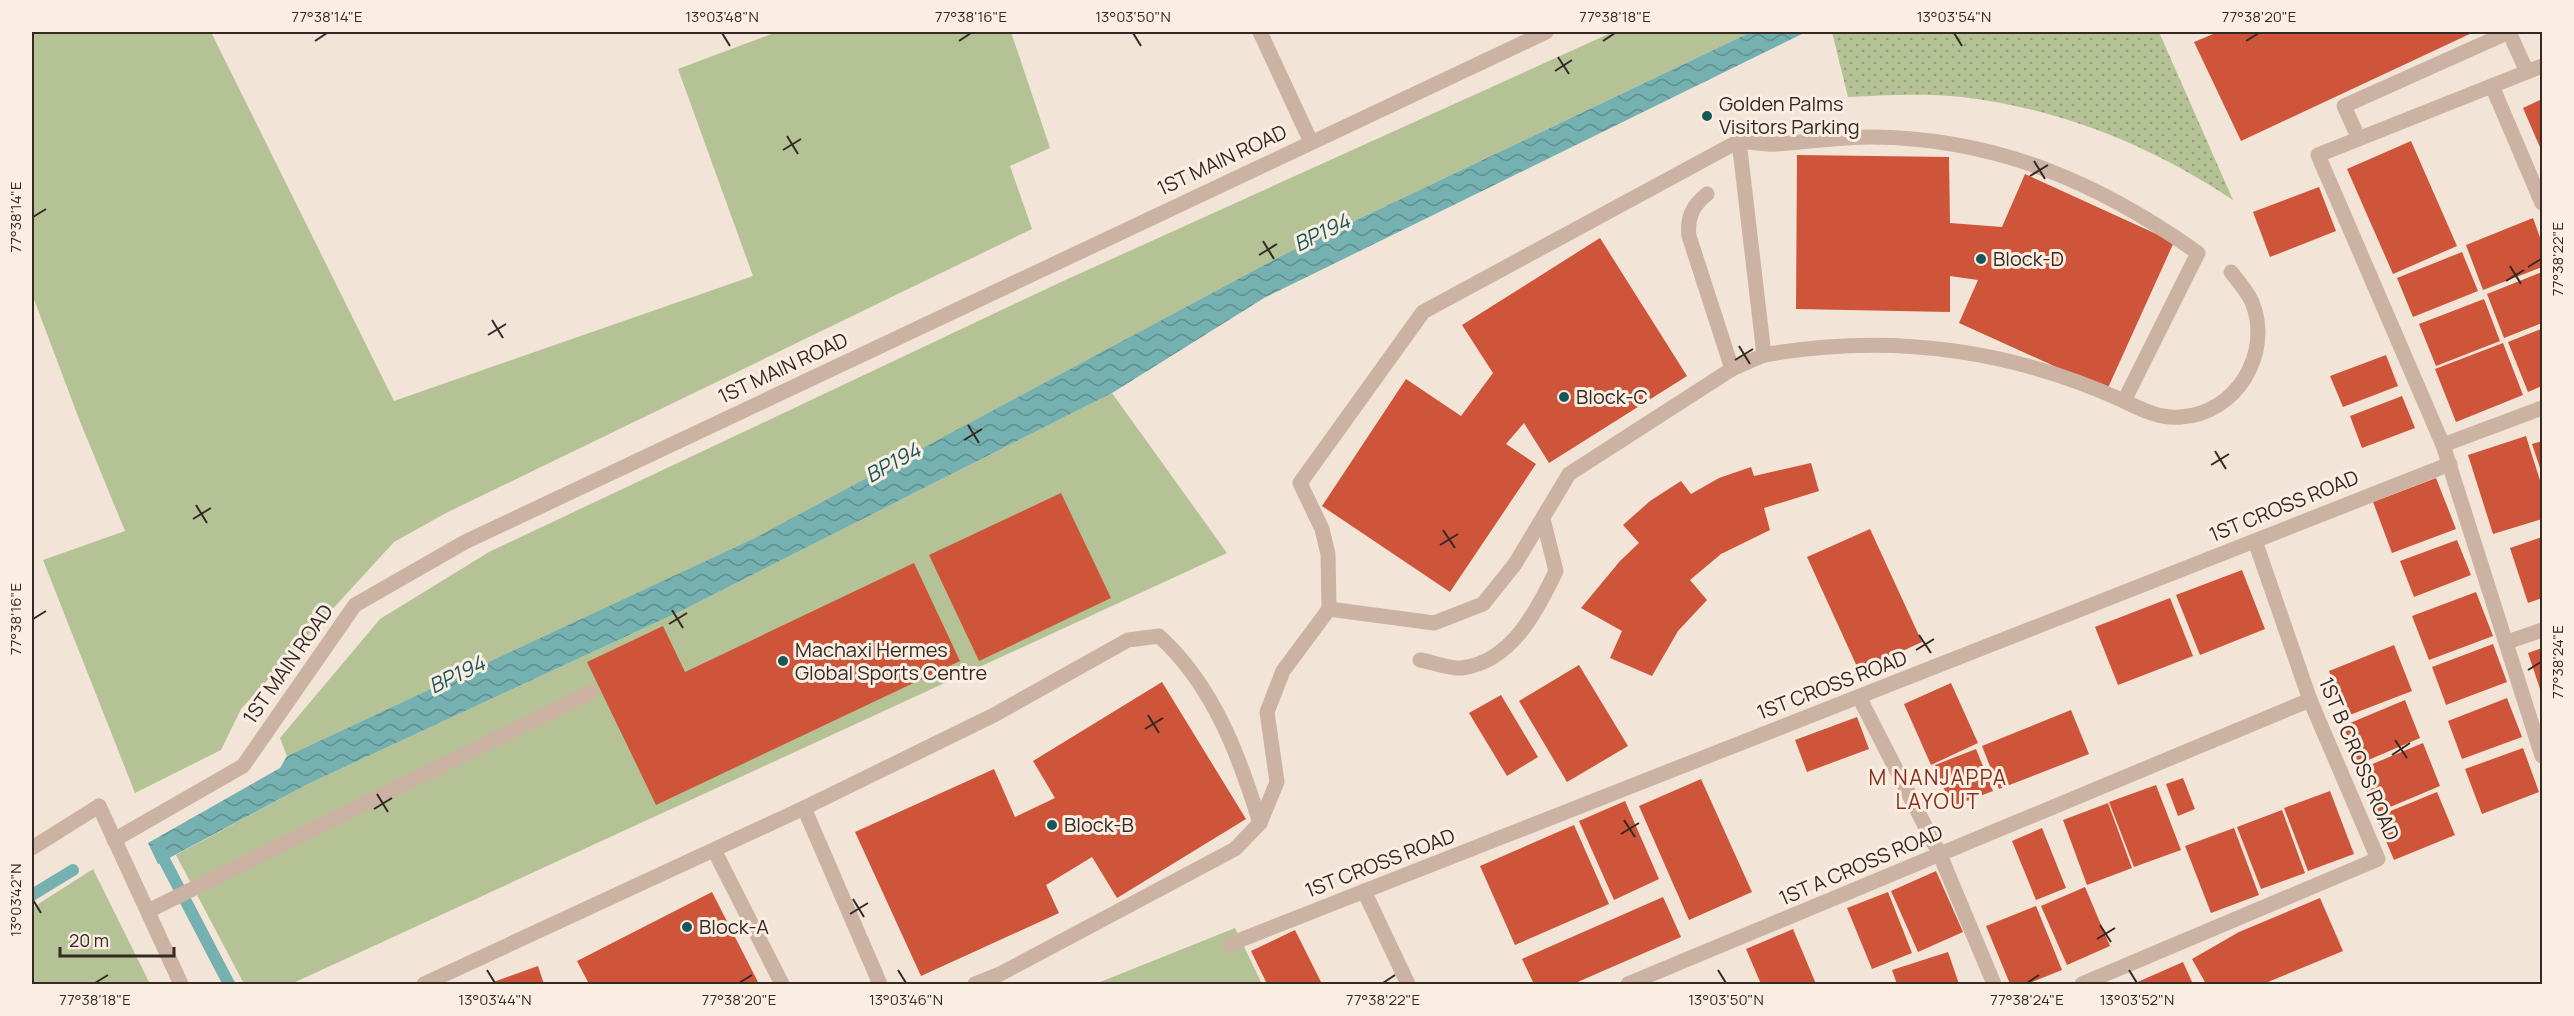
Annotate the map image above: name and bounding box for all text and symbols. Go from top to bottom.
text: 77°38'14"E [291,6,363,27]
text: 13°03'48"N [685,6,759,27]
text: 77°38'16"E [935,6,1007,27]
text: 13°03'50"N [1095,6,1171,27]
text: 77°38'18"E [1579,6,1651,27]
text: 13°03'54"N [1917,6,1991,27]
text: 77°38'20"E [2222,6,2296,27]
place label: Golden Palms Visitors Parking [1719,90,1860,140]
marker: Golden Palms Visitors Parking [1700,109,1714,123]
street label: 1ST MAIN ROAD [1153,118,1291,201]
text: 77°38'14"E [5,181,26,253]
water label: BP194 [1289,206,1355,258]
text: 77°38'22"E [2547,222,2568,296]
place label: Block-D [1993,245,2064,272]
marker: Block-D [1974,252,1988,266]
street label: 1ST MAIN ROAD [714,326,852,409]
place label: Block-C [1576,383,1648,410]
marker: Block-C [1557,390,1571,404]
water label: BP194 [860,435,926,489]
street label: 1ST CROSS ROAD [2205,463,2362,548]
text: 77°38'16"E [5,583,26,655]
street label: 1ST MAIN ROAD [236,599,339,729]
text: 77°38'24"E [2547,625,2568,699]
place label: Machaxi Hermes Global Sports Centre [795,636,987,686]
street label: 1ST CROSS ROAD [1753,644,1911,726]
water label: BP194 [424,648,490,700]
marker: Machaxi Hermes Global Sports Centre [776,654,790,668]
street label: 1ST B CROSS ROAD [2313,673,2406,845]
district label: M NANJAPPA LAYOUT [1868,763,2008,815]
place label: Block-B [1064,811,1134,838]
marker: Block-B [1045,818,1059,832]
street label: 1ST A CROSS ROAD [1775,818,1947,911]
street label: 1ST CROSS ROAD [1301,822,1459,904]
text: 13°03'42"N [5,863,26,937]
place label: Block-A [699,913,769,940]
scale bar [60,920,174,958]
marker: Block-A [680,920,694,934]
text: 20 m [69,928,109,952]
text: 77°38'18"E [59,989,131,1010]
text: 13°03'44"N [458,989,532,1010]
text: 77°38'20"E [702,989,776,1010]
text: 13°03'46"N [869,989,943,1010]
text: 77°38'22"E [1346,989,1420,1010]
text: 13°03'50"N [1688,989,1764,1010]
text: 77°38'24"E [1990,989,2064,1010]
text: 13°03'52"N [2100,989,2174,1010]

